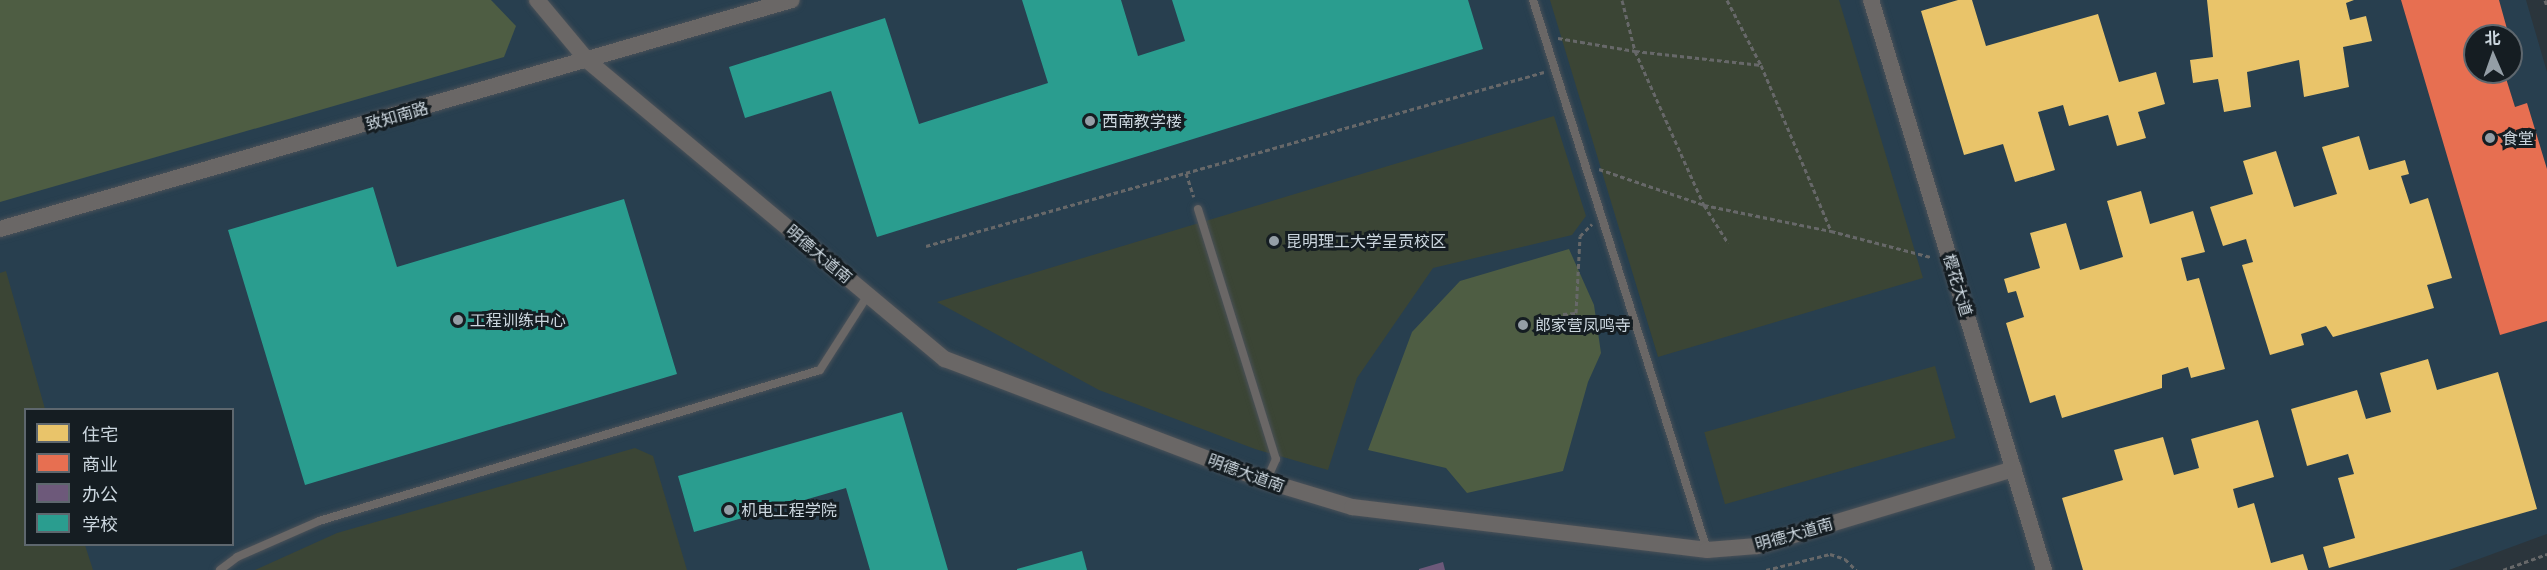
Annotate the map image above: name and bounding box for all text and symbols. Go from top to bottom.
north arrow [2463,24,2523,84]
text: 北 [2484,27,2501,49]
street label: 致知南路 [364,98,430,134]
place label: 西南教学楼 [1102,111,1182,131]
marker: 西南教学楼 [1083,114,1097,128]
place label: 食堂 [2502,128,2534,148]
marker: 食堂 [2483,131,2497,145]
street label: 明德大道南 [782,221,856,287]
place label: 昆明理工大学呈贡校区 [1286,231,1446,251]
marker: 昆明理工大学呈贡校区 [1267,234,1281,248]
street label: 樱花大道 [1939,252,1977,318]
place label: 工程训练中心 [470,310,566,330]
marker: 工程训练中心 [451,313,465,327]
place label: 郎家营凤鸣寺 [1535,315,1631,335]
marker: 郎家营凤鸣寺 [1516,318,1530,332]
legend [24,408,234,546]
text: 住宅 [82,422,118,447]
street label: 明德大道南 [1205,450,1287,496]
text: 商业 [82,452,118,477]
text: 办公 [82,482,118,507]
place label: 机电工程学院 [741,500,837,520]
marker: 机电工程学院 [722,503,736,517]
text: 学校 [82,512,118,537]
street label: 明德大道南 [1753,514,1835,554]

